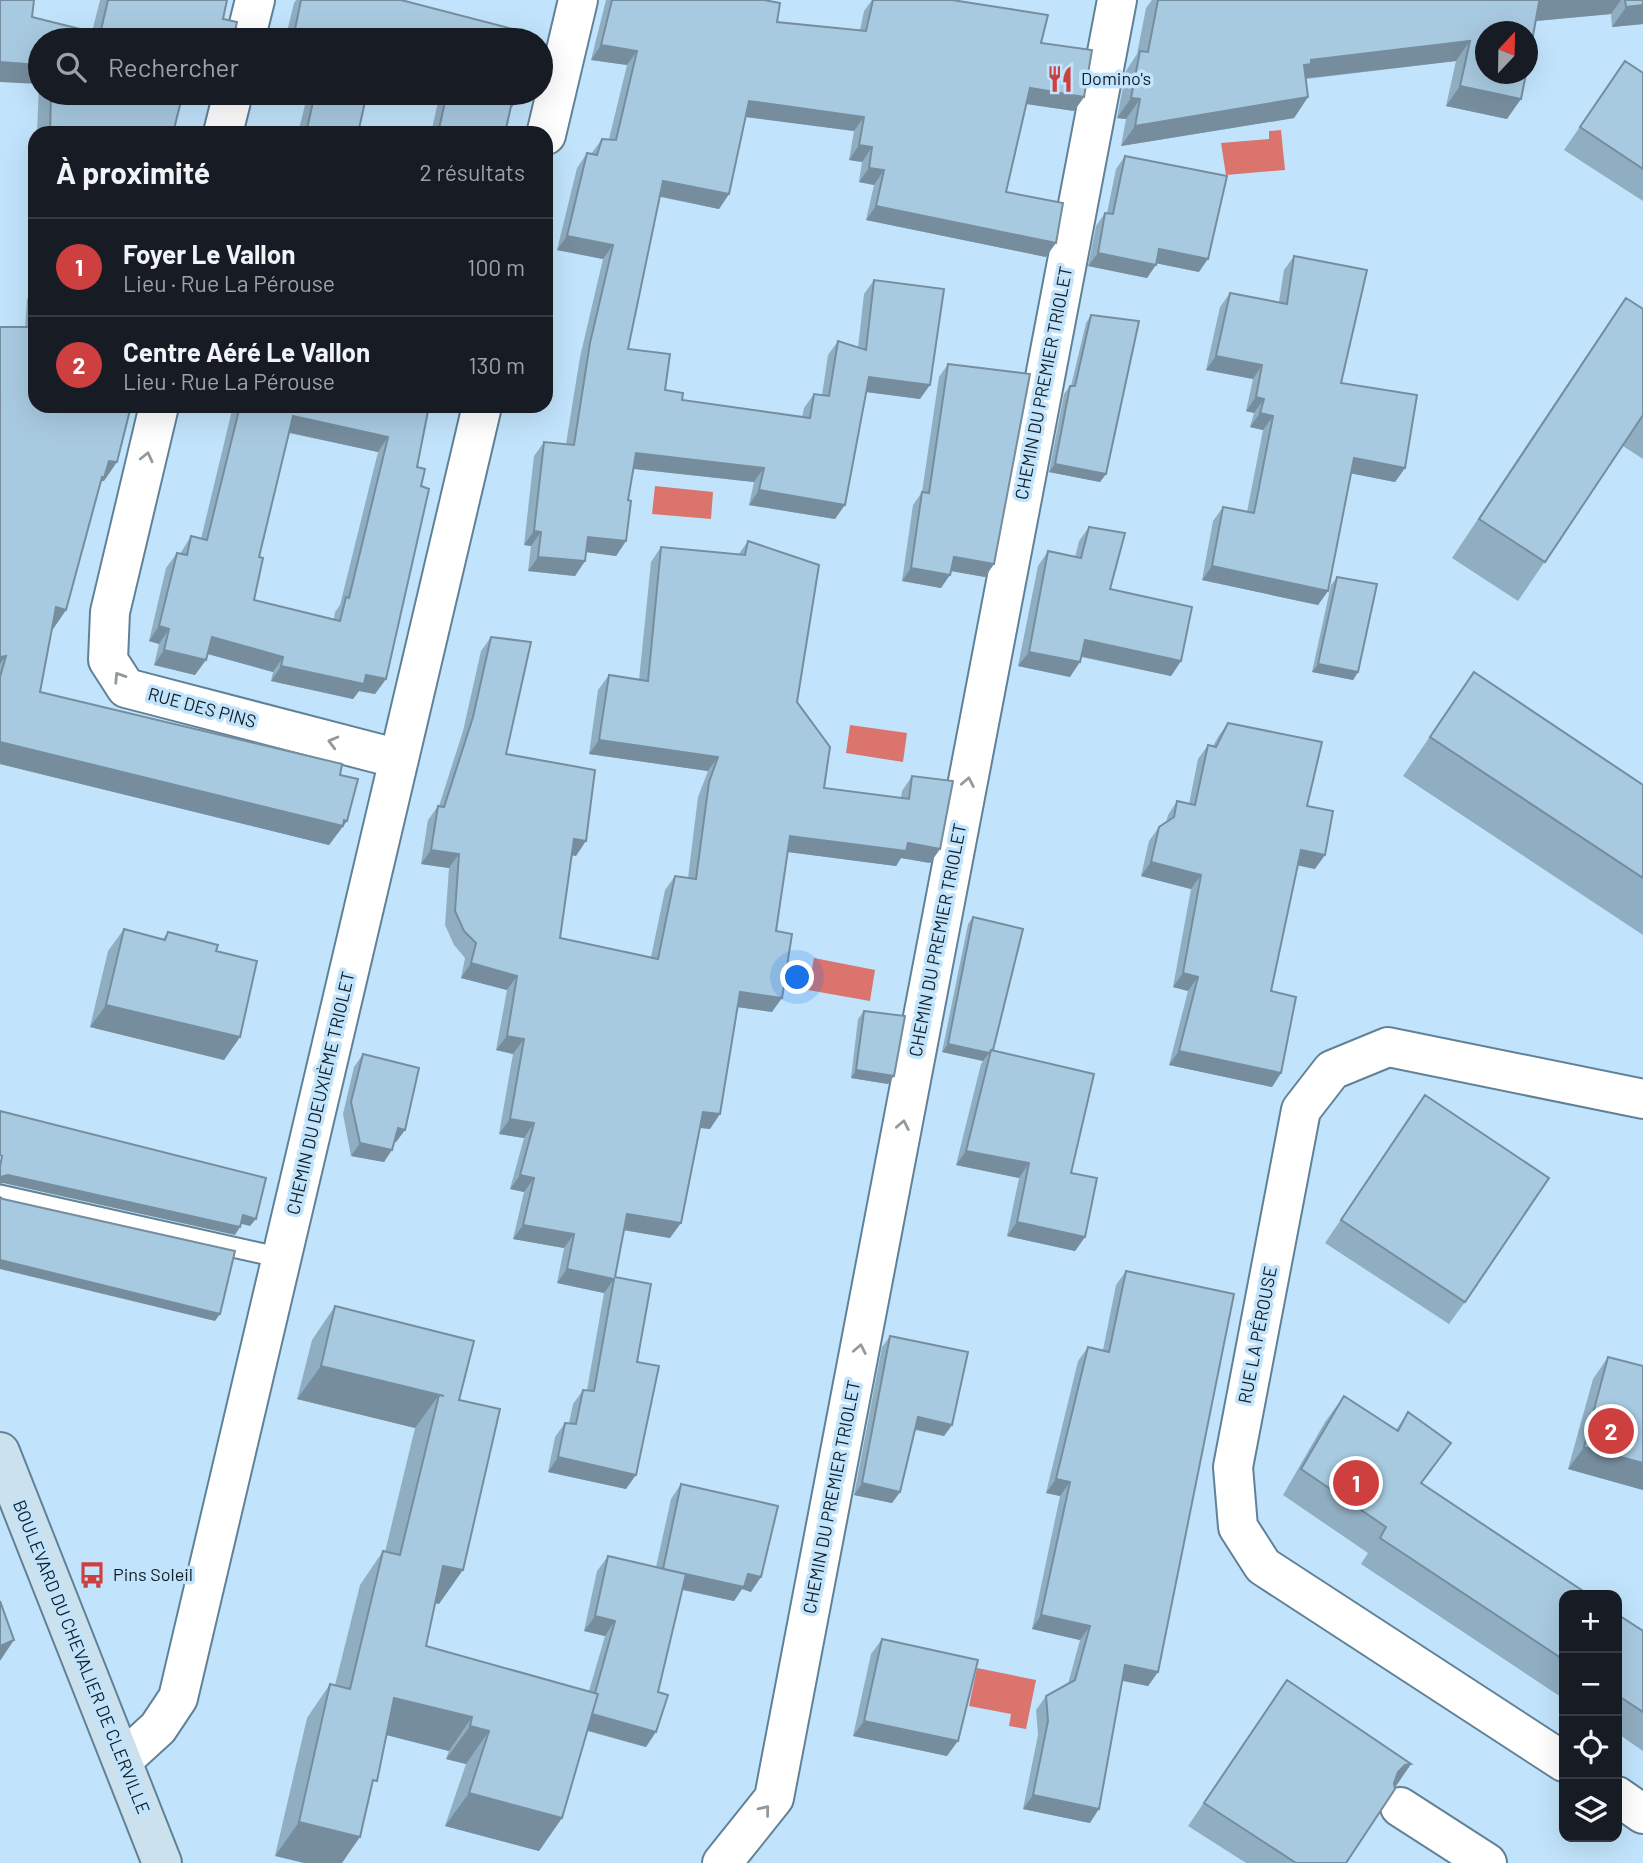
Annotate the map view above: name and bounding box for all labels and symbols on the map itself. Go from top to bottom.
north arrow [1475,21,1538,84]
restaurant icon: Domino's [1045,64,1075,94]
place label: Domino's [1081,67,1151,89]
street label: CHEMIN DU PREMIER TRIOLET [1010,264,1076,501]
one-way arrow [139,451,153,463]
one-way arrow [114,671,127,684]
street label: RUE DES PINS [146,682,259,732]
one-way arrow [327,736,339,750]
one-way arrow [960,776,975,788]
street label: CHEMIN DU PREMIER TRIOLET [904,821,970,1058]
your location [780,960,814,994]
street label: CHEMIN DU DEUXIÈME TRIOLET [281,969,359,1217]
one-way arrow [894,1119,909,1131]
street label: RUE LA PÉROUSE [1233,1264,1281,1405]
one-way arrow [852,1343,867,1355]
street label: CHEMIN DU PREMIER TRIOLET [798,1378,864,1615]
pin: 2 [1588,1405,1634,1457]
pin: 1 [1333,1457,1379,1509]
street label: BOULEVARD DU CHEVALIER DE CLERVILLE [9,1496,155,1817]
bus stop icon: Pins Soleil [77,1560,107,1590]
place label: Pins Soleil [113,1563,193,1585]
one-way arrow [756,1805,769,1817]

